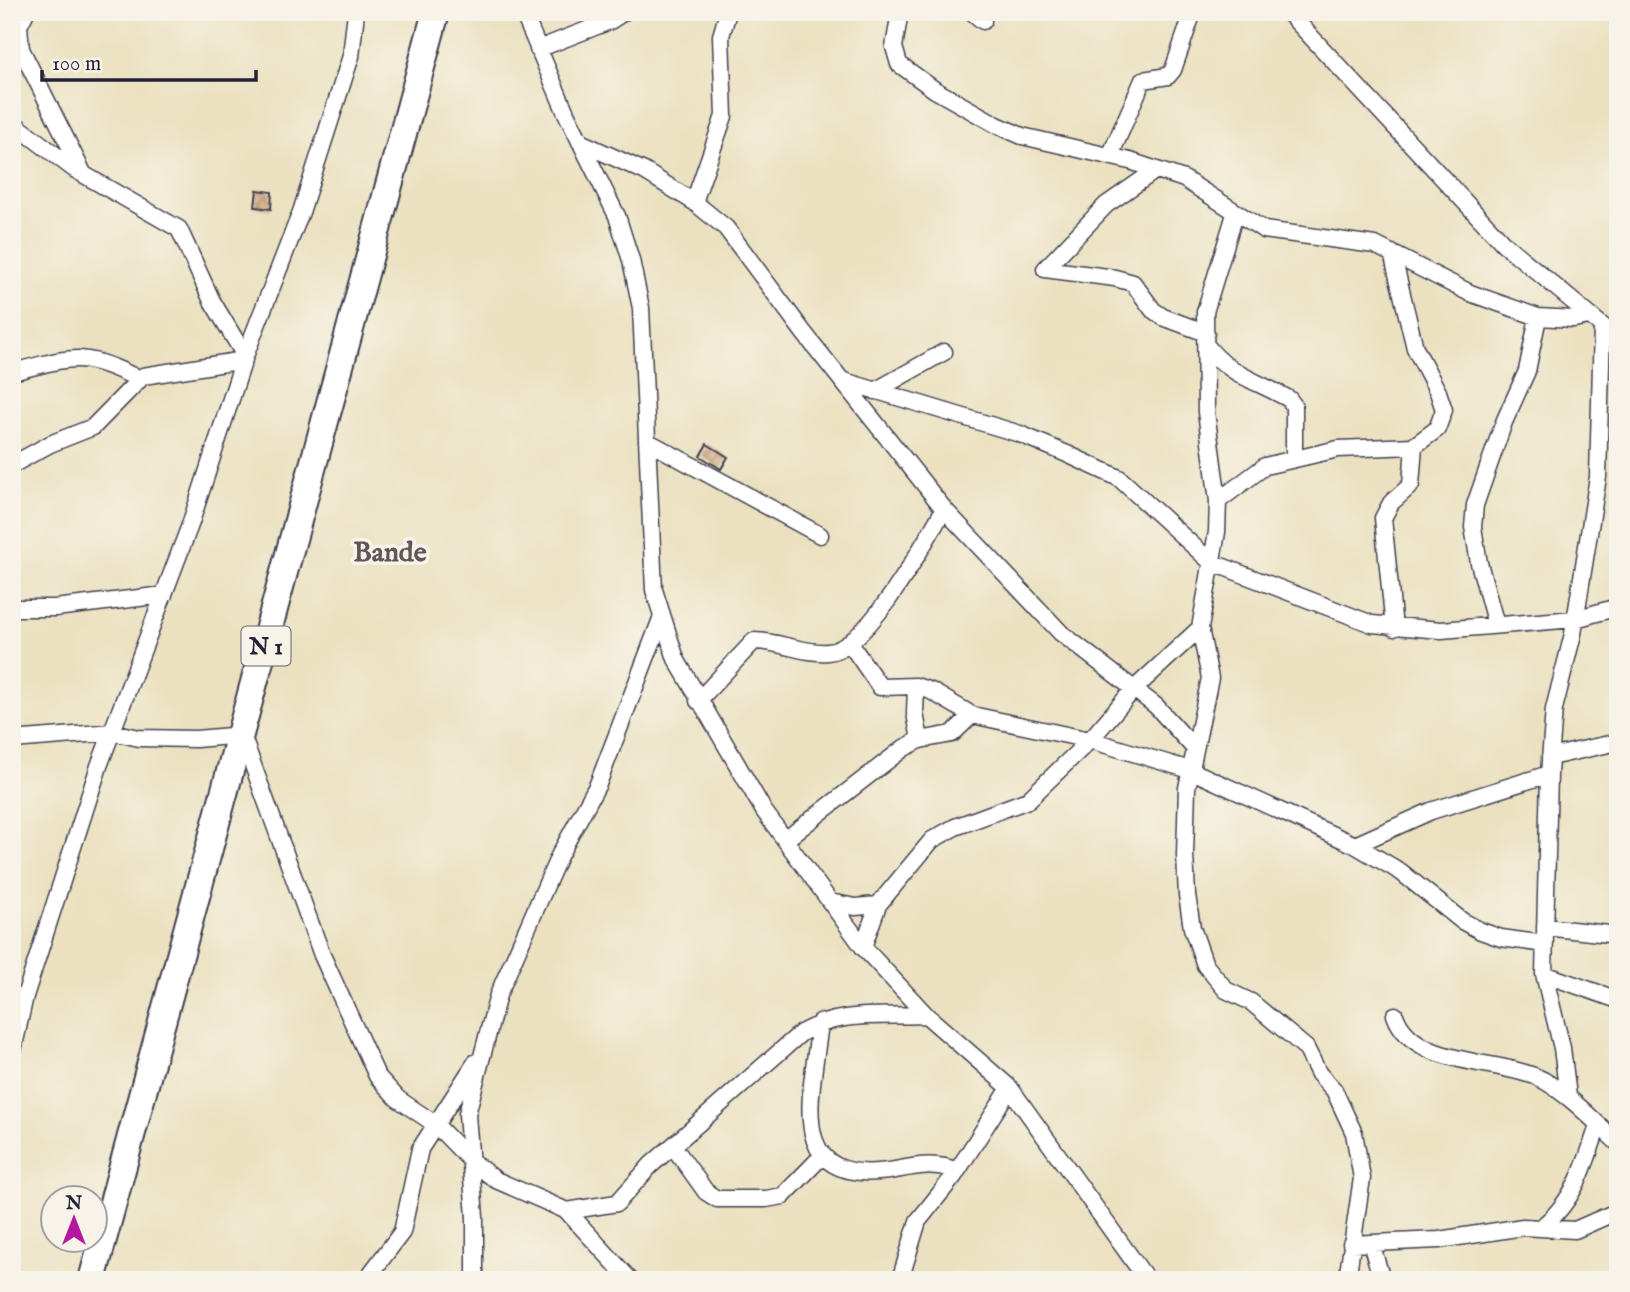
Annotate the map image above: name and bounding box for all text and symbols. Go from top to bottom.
scale bar [42,38,256,82]
text: 100 m [52,51,101,78]
district label: Bande [353,536,427,571]
road number: N 1 [242,626,290,666]
north arrow [38,1184,108,1254]
text: N [65,1192,83,1216]

